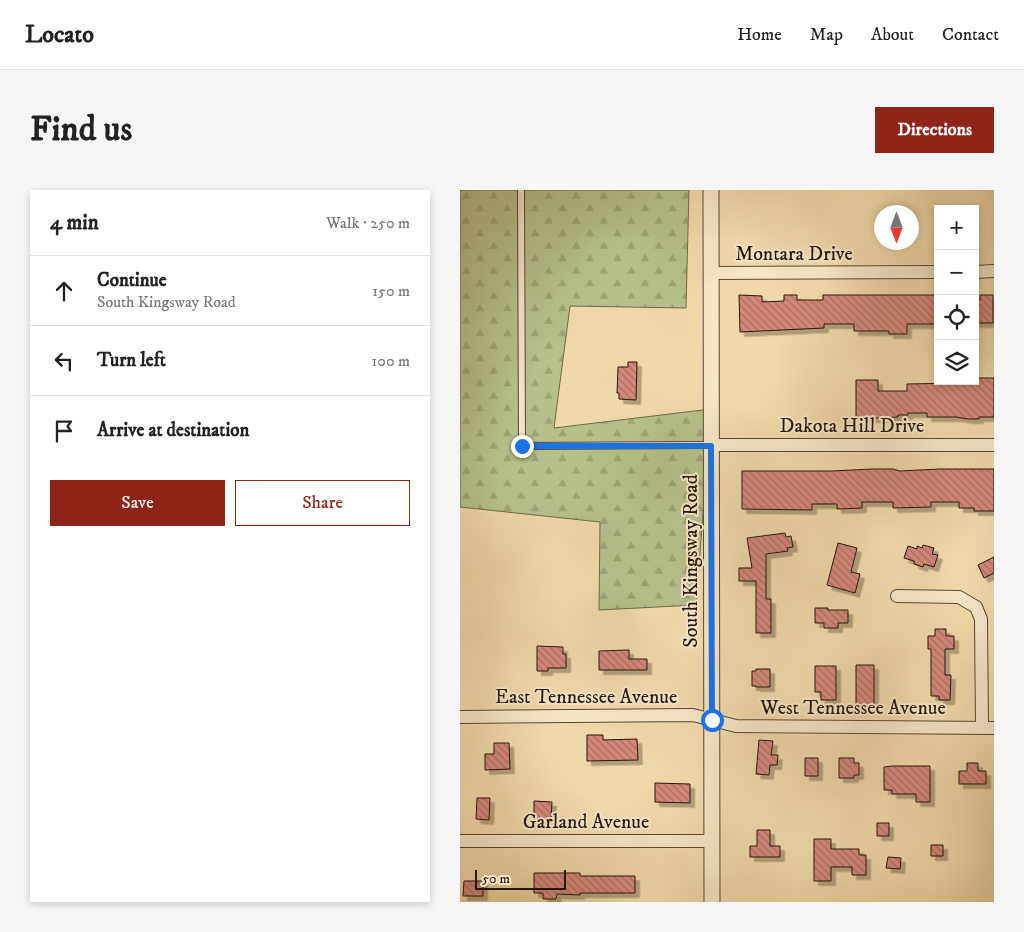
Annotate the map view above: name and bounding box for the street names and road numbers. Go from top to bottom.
street label: Montara Drive [735,242,853,267]
street label: Dakota Hill Drive [780,414,924,439]
street label: South Kingsway Road [679,474,704,648]
street label: East Tennessee Avenue [495,685,677,710]
street label: West Tennessee Avenue [759,696,946,721]
street label: Garland Avenue [523,810,649,835]

